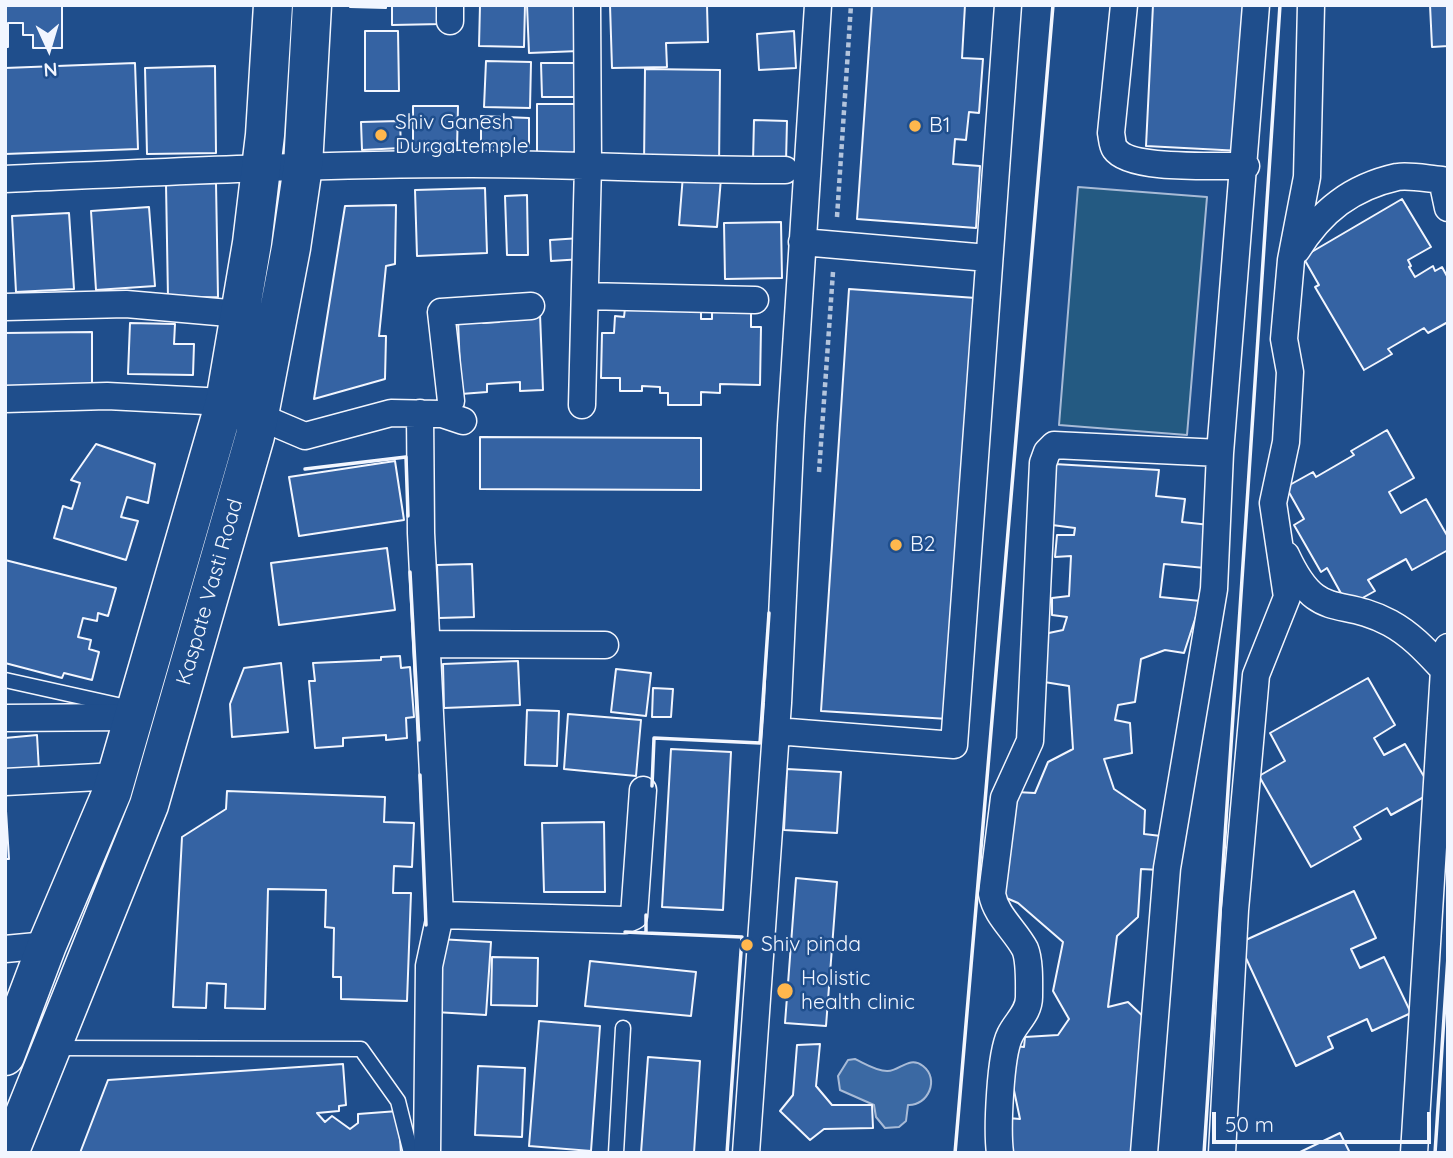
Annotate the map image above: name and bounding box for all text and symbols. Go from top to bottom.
north arrow [14,14,84,84]
text: N [43,57,58,82]
place label: Shiv Ganesh Durga temple [395,110,529,160]
place label: B1 [929,113,950,139]
marker: B1 [907,118,923,134]
marker: Shiv Ganesh Durga temple [373,127,389,143]
street label: Kaspate Vasti Road [171,496,249,688]
place label: B2 [910,532,935,558]
marker: B2 [888,537,904,553]
place label: Shiv pinda [761,932,861,958]
marker: Shiv pinda [739,937,755,953]
place label: Holistic health clinic [801,966,915,1016]
marker: Holistic health clinic [775,981,795,1001]
scale bar [1215,1098,1434,1142]
text: 50 m [1225,1111,1274,1137]

